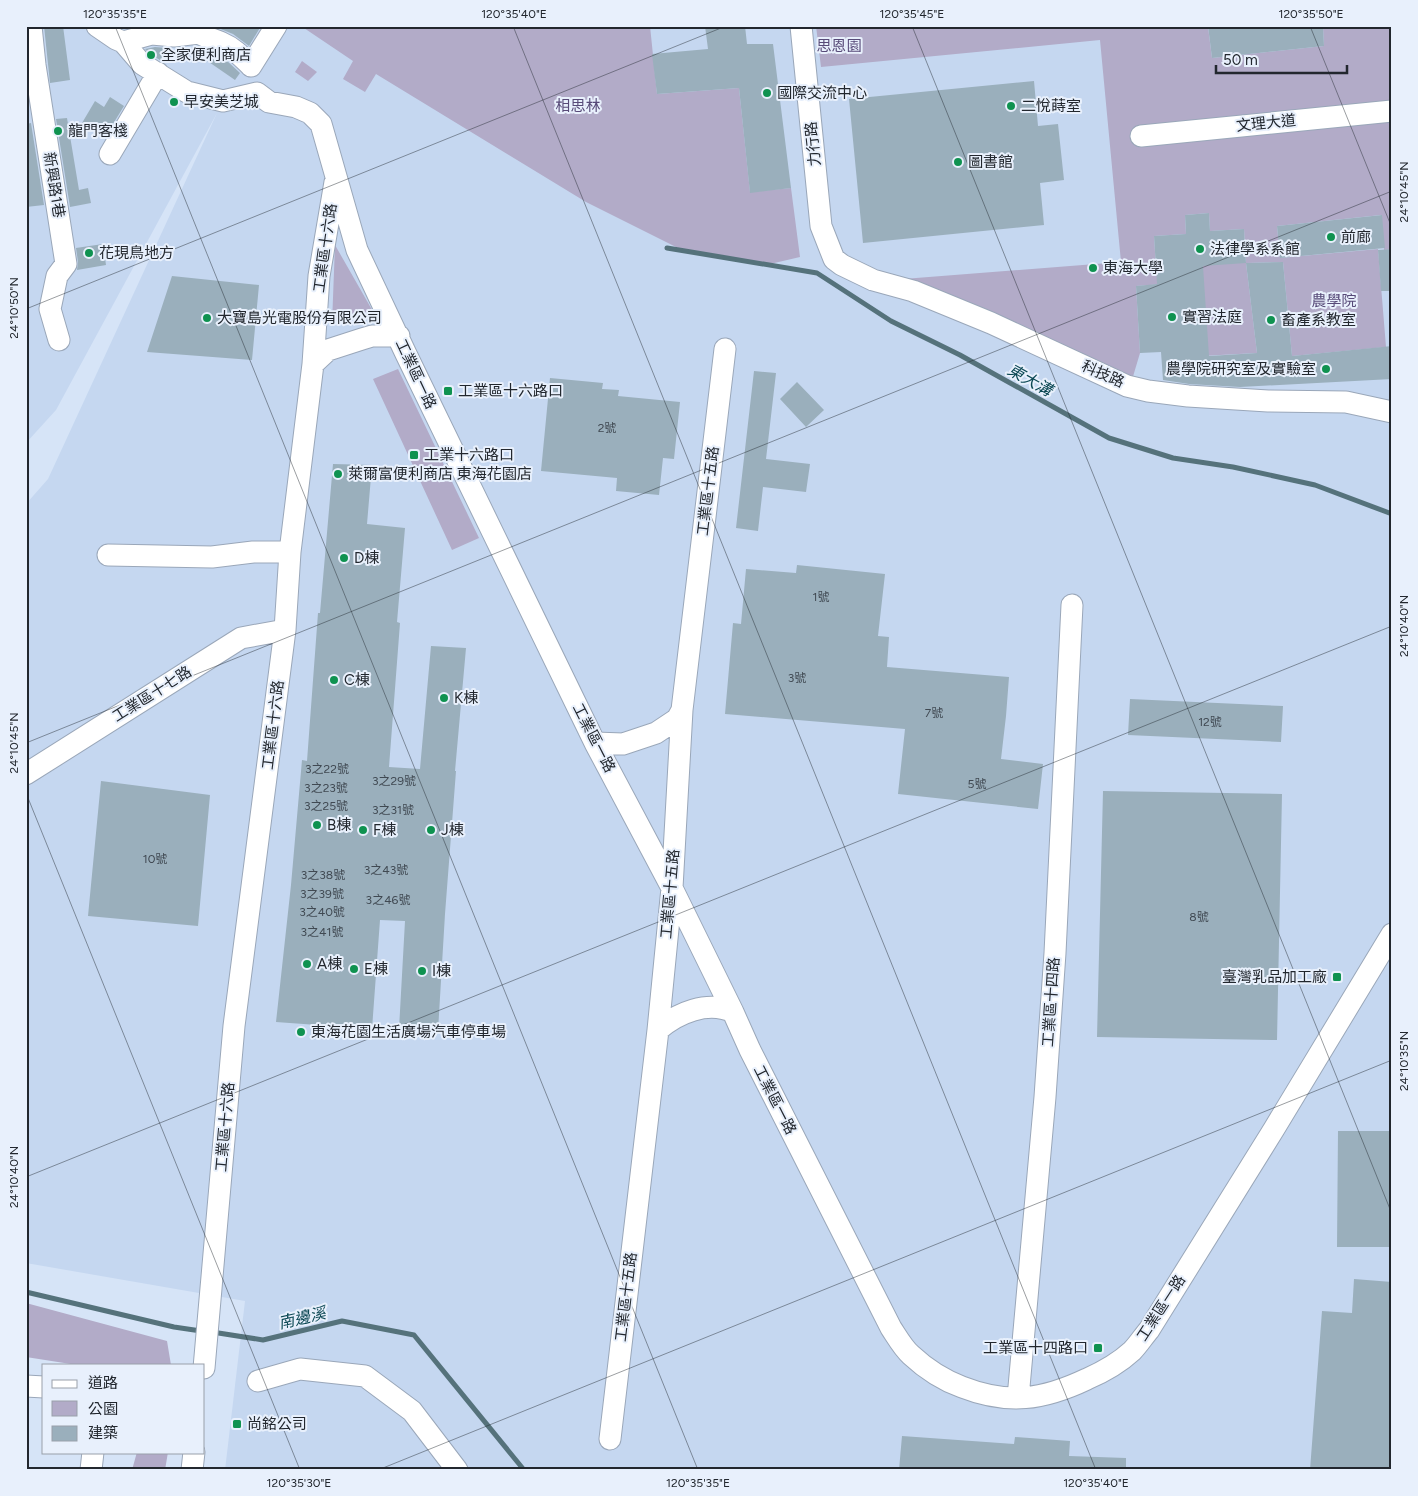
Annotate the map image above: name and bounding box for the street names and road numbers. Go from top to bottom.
street label: 文理大道 [1235,111,1297,135]
street label: 力行路 [802,121,824,167]
street label: 新興路1巷 [40,151,68,219]
street label: 工業區十六路 [310,202,340,294]
street label: 工業區一路 [392,336,440,412]
street label: 科技路 [1079,357,1127,391]
street label: 工業區十五路 [694,445,722,537]
street label: 工業區十七路 [109,663,195,725]
street label: 工業區十六路 [259,679,287,771]
street label: 工業區一路 [569,700,619,776]
street label: 工業區十五路 [657,848,683,940]
street label: 工業區十四路 [1039,956,1063,1048]
street label: 工業區一路 [750,1062,800,1138]
street label: 工業區十六路 [212,1081,238,1173]
street label: 工業區十五路 [612,1251,640,1343]
street label: 工業區一路 [1133,1272,1189,1344]

